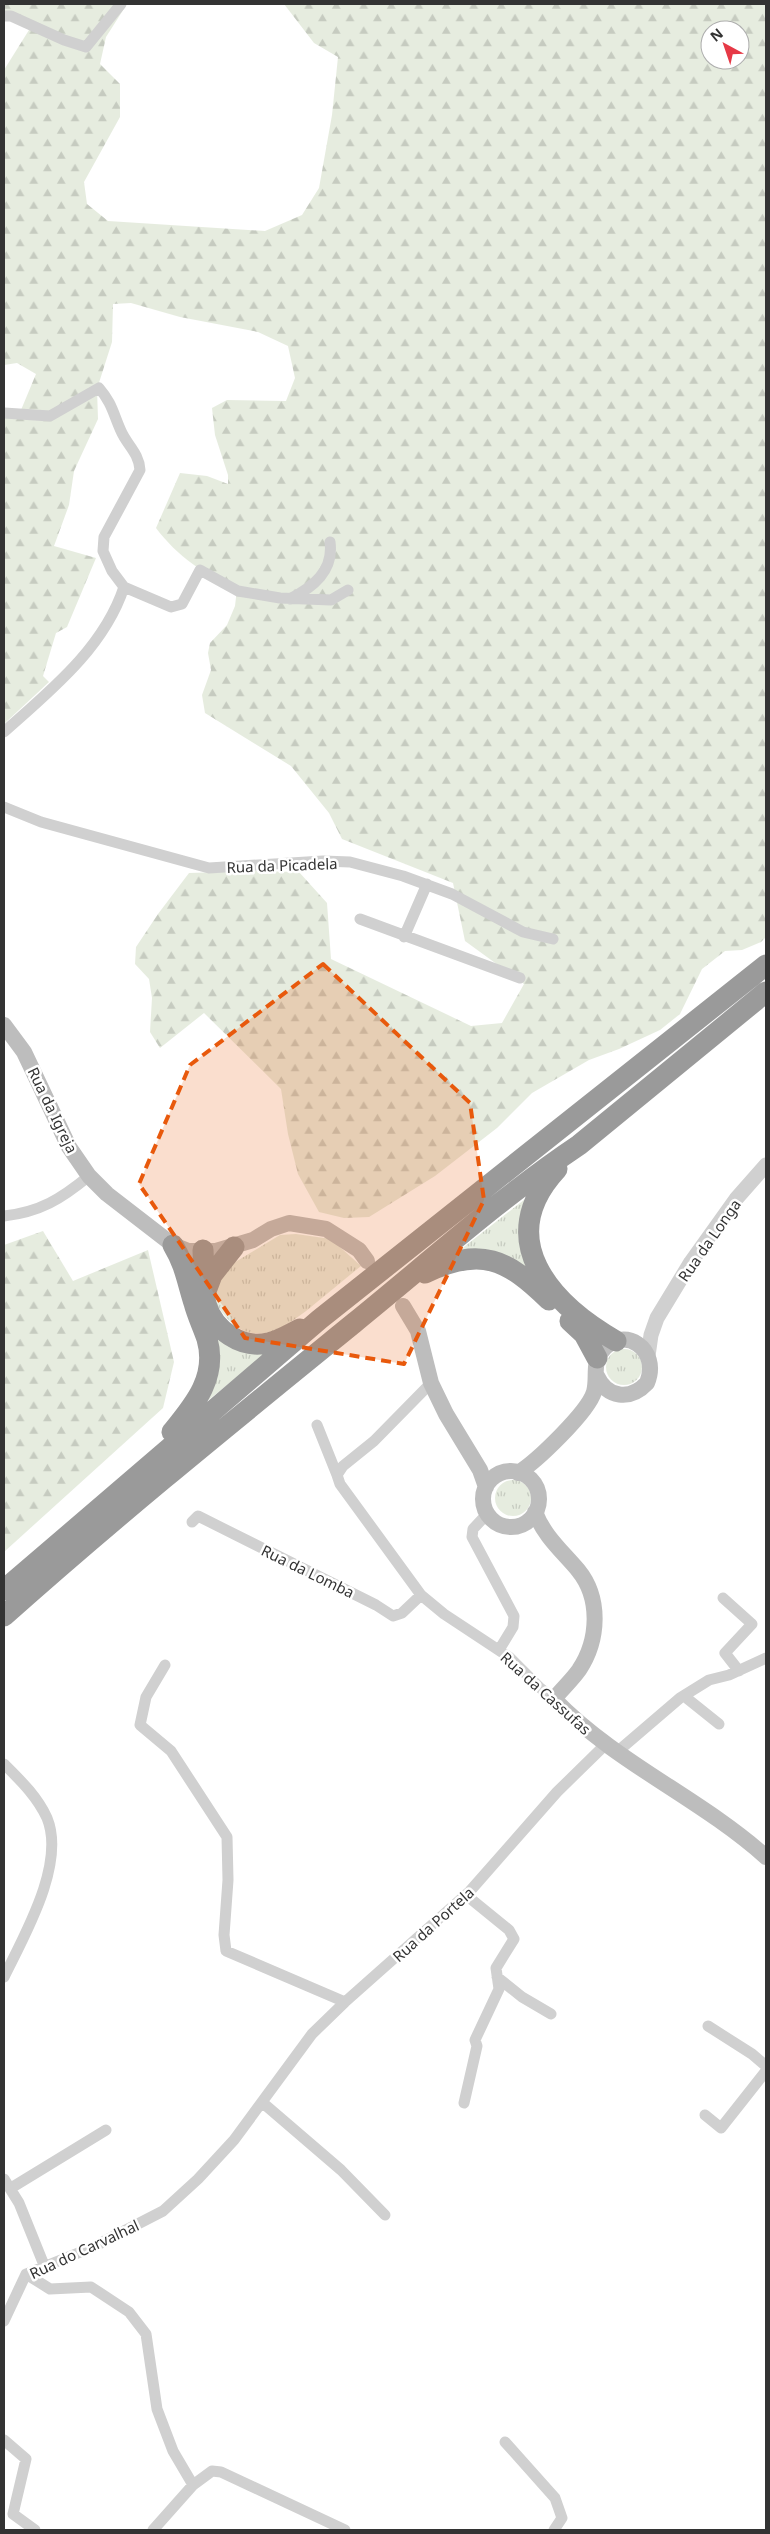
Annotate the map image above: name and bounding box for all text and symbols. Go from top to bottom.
north arrow [700,20,750,70]
text: N [706,24,727,46]
street label: Rua da Picadela [226,853,338,877]
street label: Rua da Igreja [24,1064,82,1156]
street label: Rua da Longa [673,1195,745,1285]
street label: Rua da Lomba [258,1540,358,1602]
street label: Rua da Cassufas [497,1647,595,1739]
street label: Rua da Portela [388,1882,478,1966]
street label: Rua do Carvalhal [26,2215,142,2283]

